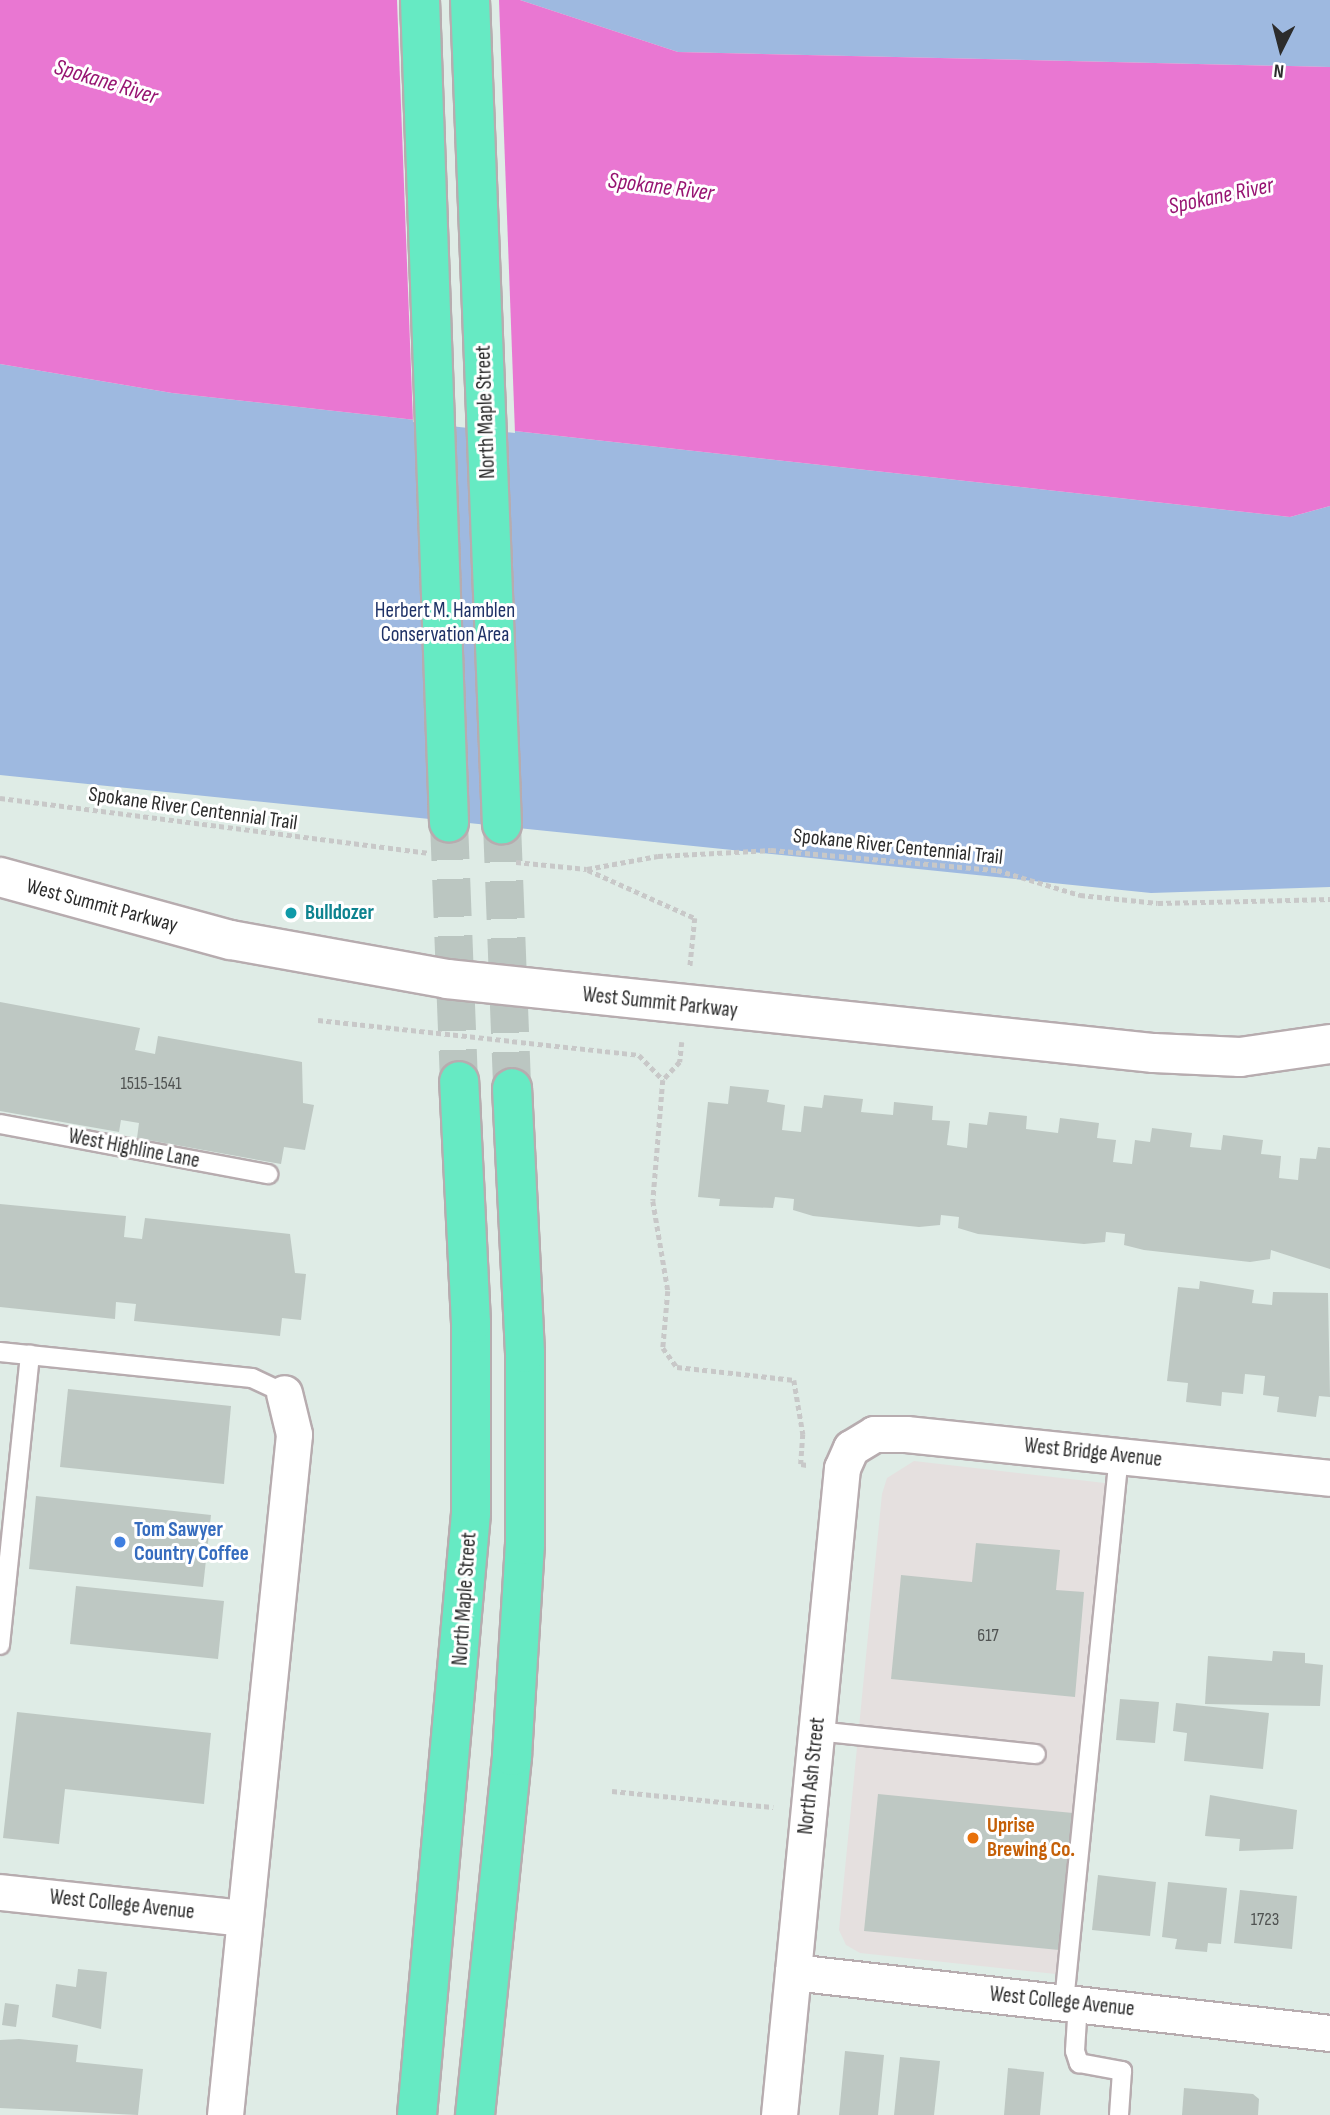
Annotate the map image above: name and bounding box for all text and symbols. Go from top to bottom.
north arrow [1246,14,1316,84]
water label: Spokane River [51,53,161,111]
text: N [1273,58,1285,82]
water label: Spokane River [606,167,716,207]
water label: Spokane River [1166,171,1276,221]
street label: North Maple Street [471,345,501,479]
park label: Herbert M. Hamblen Conservation Area [375,598,515,648]
street label: Spokane River Centennial Trail [87,782,299,836]
street label: Spokane River Centennial Trail [792,823,1004,871]
street label: West Summit Parkway [24,874,180,938]
place label: Bulldozer [305,900,374,926]
marker: Bulldozer [283,905,299,921]
street label: West Summit Parkway [581,982,739,1024]
house number: 1515-1541 [120,1073,182,1095]
street label: West Highline Lane [66,1124,202,1174]
street label: West Bridge Avenue [1023,1433,1163,1473]
place label: Tom Sawyer Country Coffee [134,1517,249,1567]
street label: North Maple Street [448,1531,482,1667]
marker: Tom Sawyer Country Coffee [112,1534,128,1550]
house number: 617 [977,1625,999,1647]
street label: North Ash Street [793,1716,831,1836]
place label: Uprise Brewing Co. [987,1813,1075,1863]
marker: Uprise Brewing Co. [965,1830,981,1846]
street label: West College Avenue [48,1885,196,1925]
house number: 1723 [1251,1909,1279,1931]
street label: West College Avenue [988,1982,1136,2022]

